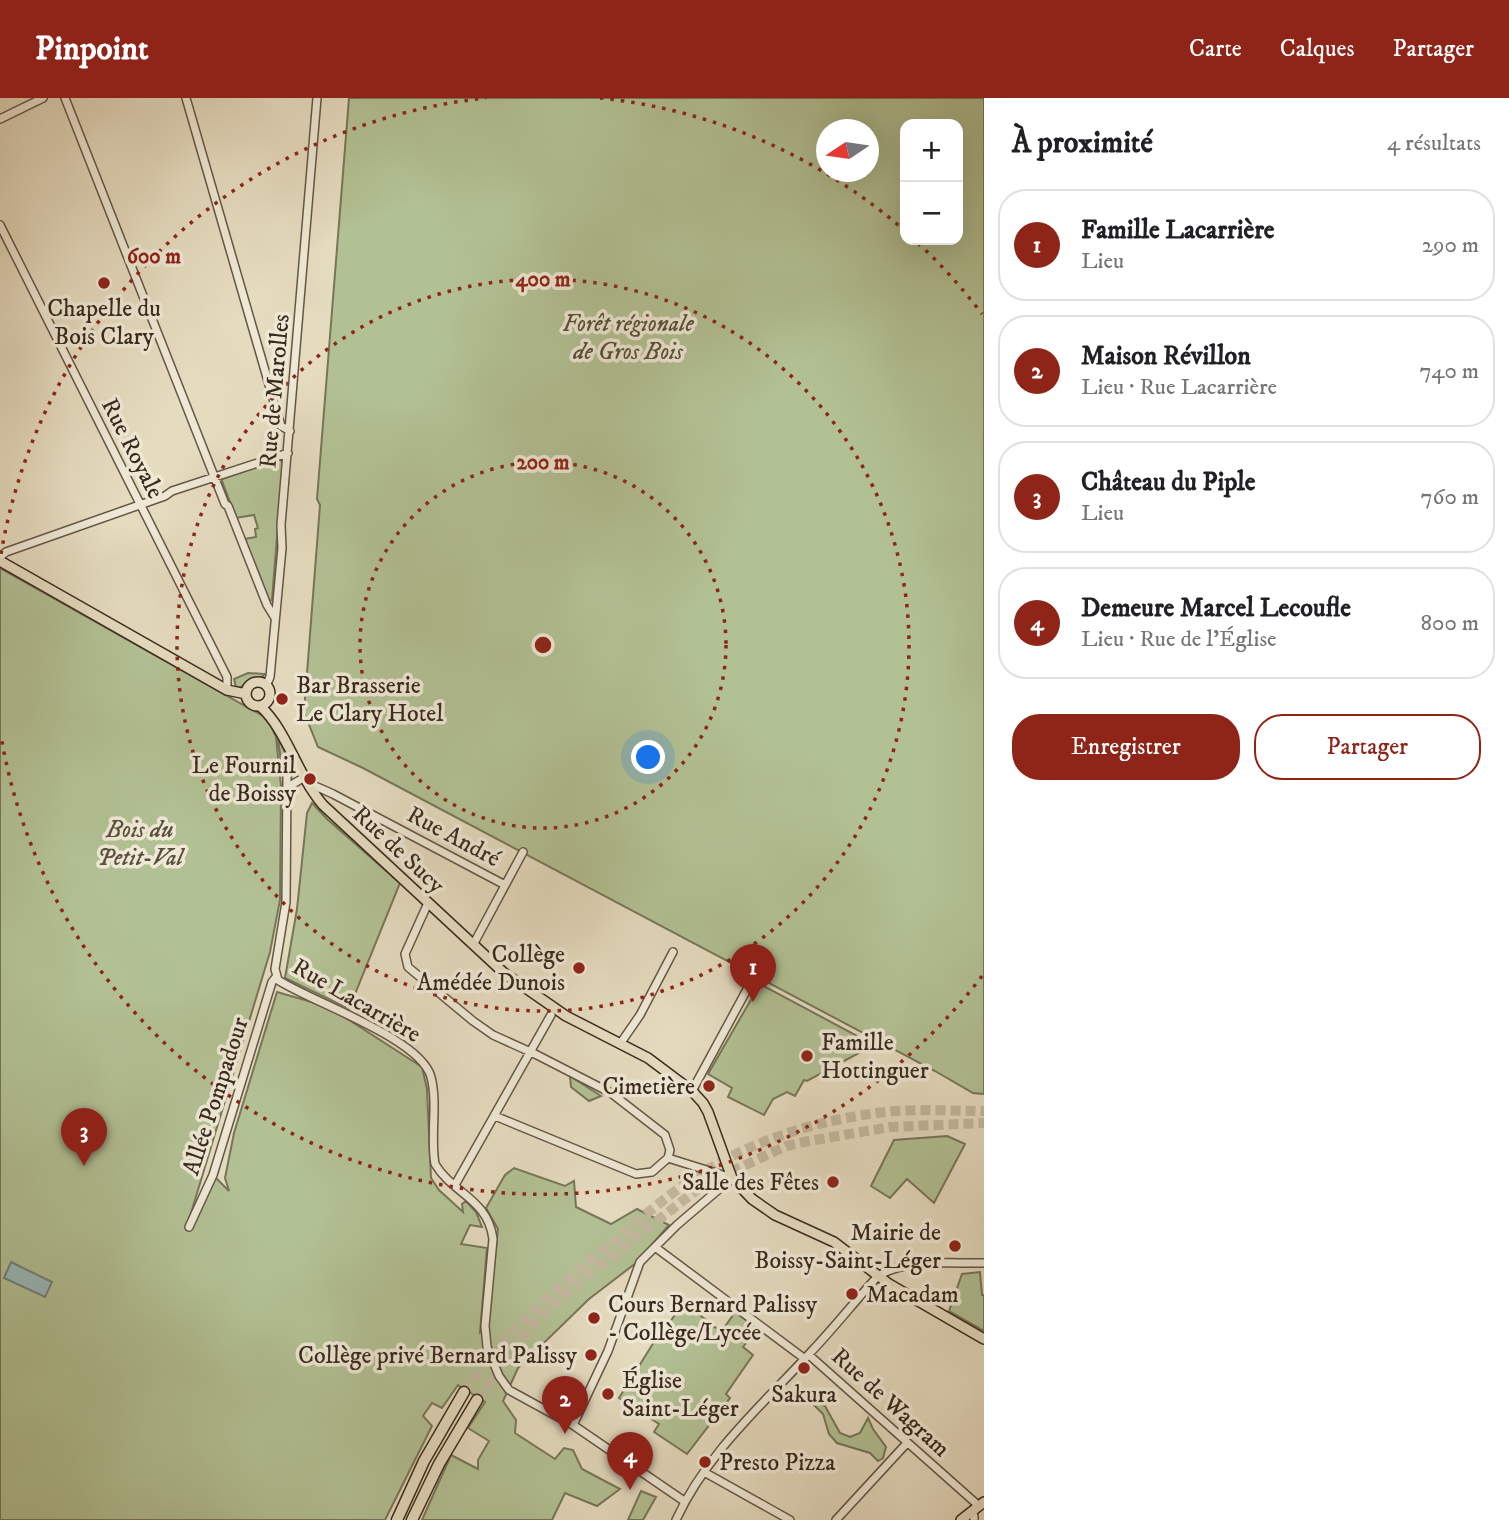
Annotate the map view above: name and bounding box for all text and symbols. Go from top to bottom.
text: Pinpoint [35,29,149,70]
text: Carte [1189,34,1242,64]
text: Calques [1280,34,1355,64]
text: Partager [1393,34,1474,64]
north arrow [816,119,879,182]
map controls [900,119,963,245]
button: + [900,119,963,182]
text: À proximité [1012,125,1153,162]
text: 4 résultats [1387,129,1481,158]
button: − [900,182,963,245]
text: Famille Lacarrière [1081,214,1275,247]
text: 1 [1033,231,1041,260]
text: 290 m [1422,231,1479,260]
text: 600 m [127,244,181,270]
text: Lieu [1081,247,1124,276]
text: 400 m [516,267,571,293]
marker: Chapelle du Bois Clary [96,275,112,291]
place label: Chapelle du Bois Clary [47,294,161,352]
park label: Forêt régionale de Gros Bois [562,309,694,367]
street label: Rue de Marolles [253,313,297,469]
text: Maison Révillon [1081,340,1251,373]
text: 2 [1031,357,1043,386]
text: 740 m [1419,357,1479,386]
text: Lieu · Rue Lacarrière [1081,373,1277,402]
street label: Rue Royale [94,393,170,504]
text: 200 m [516,450,570,476]
text: Château du Piple [1081,466,1256,499]
text: 3 [1033,483,1041,512]
text: 760 m [1420,483,1479,512]
text: Lieu [1081,499,1124,528]
text: Demeure Marcel Lecoufle [1081,592,1351,625]
text: 4 [1030,609,1044,638]
text: 800 m [1421,609,1479,638]
text: Lieu · Rue de l'Église [1081,625,1277,654]
centre of rings [531,633,555,657]
place label: Bar Brasserie Le Clary Hotel [296,671,444,729]
marker: Bar Brasserie Le Clary Hotel [274,691,290,707]
button: Enregistrer [1012,714,1240,780]
button: Partager [1254,714,1481,780]
your location [631,740,665,774]
place label: Le Fournil de Boissy [192,751,297,809]
marker: Le Fournil de Boissy [302,771,318,787]
street label: Rue de Sucy [346,799,451,901]
street label: Rue André [402,800,505,874]
park label: Bois du Petit-Val [97,815,186,873]
place label: Collège Amédée Dunois [417,940,565,998]
pin: 1 [730,944,776,1002]
street label: Rue Lacarrière [287,952,426,1050]
marker: Collège Amédée Dunois [571,960,587,976]
street label: Allée Pompadour [176,1014,256,1179]
place label: Famille Hottinguer [821,1028,929,1086]
marker: Famille Hottinguer [799,1048,815,1064]
place label: Cimetière [602,1072,695,1102]
marker: Cimetière [701,1078,717,1094]
pin: 3 [61,1108,107,1166]
place label: Salle des Fêtes [682,1168,819,1198]
marker: Salle des Fêtes [825,1174,841,1190]
place label: Mairie de Boissy-Saint-Léger [754,1218,941,1276]
marker: Mairie de Boissy-Saint-Léger [947,1238,963,1254]
place label: Macadam [866,1280,959,1310]
marker: Macadam [844,1286,860,1302]
place label: Cours Bernard Palissy - Collège/Lycée [608,1290,818,1348]
marker: Cours Bernard Palissy - Collège/Lycée [586,1310,602,1326]
place label: Collège privé Bernard Palissy [298,1341,578,1371]
street label: Rue de Wagram [825,1342,956,1464]
marker: Collège privé Bernard Palissy [583,1347,599,1363]
marker: Sakura [796,1360,812,1376]
place label: Église Saint-Léger [622,1366,739,1424]
pin: 2 [542,1376,588,1434]
place label: Sakura [771,1380,837,1410]
marker: Église Saint-Léger [600,1386,616,1402]
pin: 4 [607,1432,653,1490]
place label: Presto Pizza [719,1448,836,1478]
marker: Presto Pizza [697,1454,713,1470]

